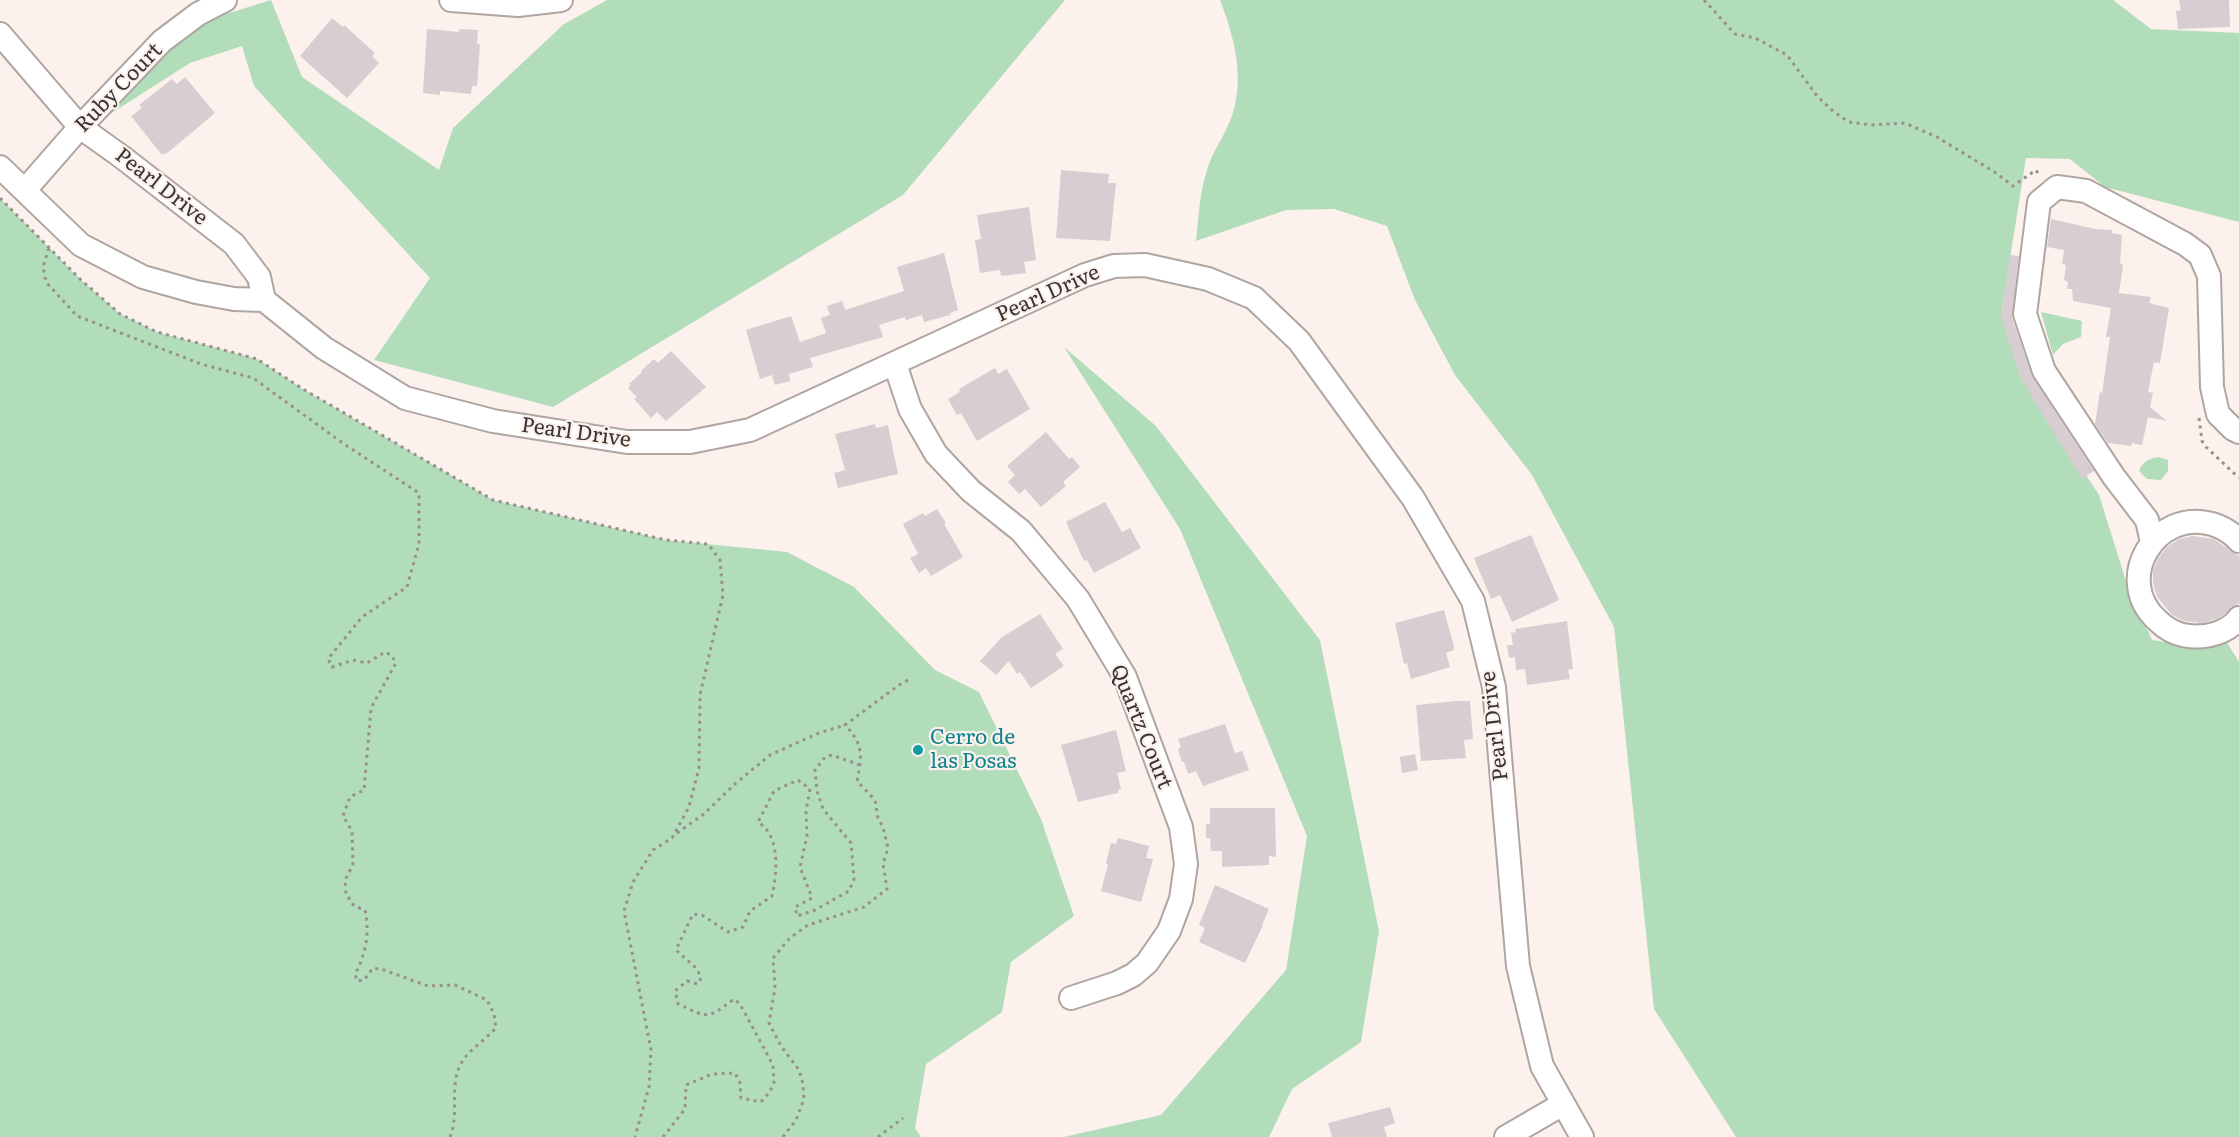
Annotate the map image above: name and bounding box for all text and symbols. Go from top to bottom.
street label: Ruby Court [70,38,168,138]
street label: Pearl Drive [110,143,212,231]
street label: Pearl Drive [992,260,1104,328]
street label: Pearl Drive [520,413,632,453]
street label: Quartz Court [1105,661,1177,793]
street label: Pearl Drive [1476,670,1514,782]
place label: Cerro de las Posas [930,725,1017,775]
marker: Cerro de las Posas [911,743,925,757]

